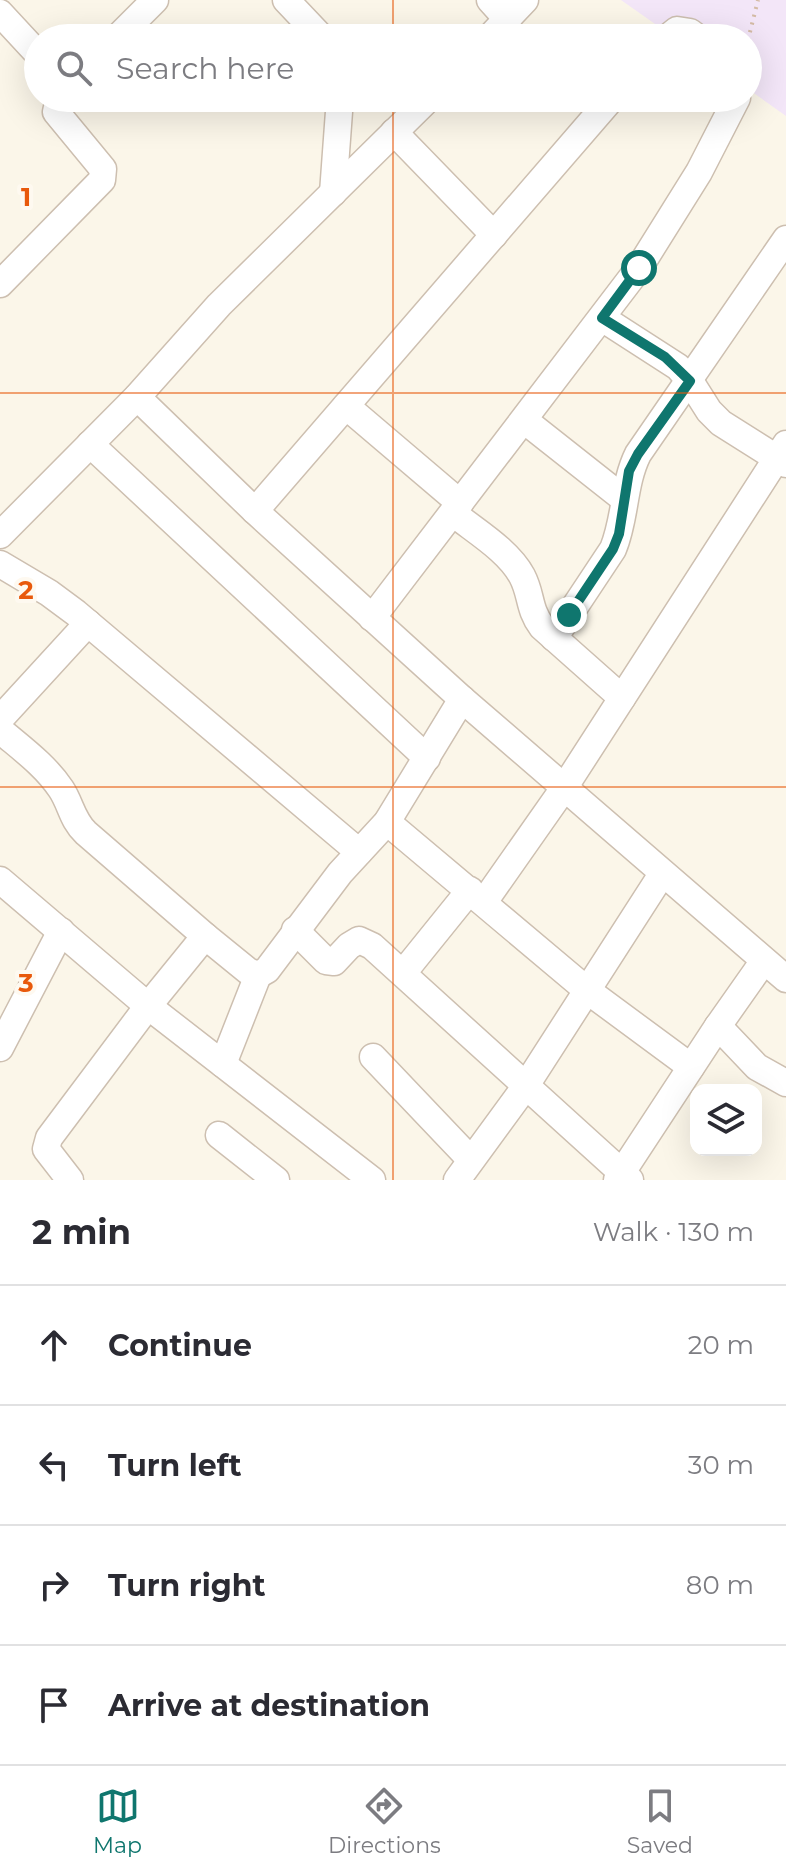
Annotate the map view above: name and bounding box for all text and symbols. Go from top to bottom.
search box [24,24,762,112]
icon: search [52,46,96,90]
text: Search here [116,50,294,87]
text: 1 [21,181,31,213]
route start [621,250,657,286]
text: 2 [18,574,34,606]
route end [551,597,587,633]
text: 3 [17,967,34,999]
map controls [690,1084,762,1156]
button: layers [690,1084,762,1156]
text: 2 min [32,1211,131,1253]
text: Walk · 130 m [593,1216,754,1248]
icon: ahead [32,1323,76,1367]
text: Continue [108,1327,252,1364]
text: 20 m [688,1329,754,1361]
icon: left [32,1443,76,1487]
text: Turn left [108,1447,241,1484]
text: 30 m [688,1449,754,1481]
icon: right [32,1563,76,1607]
text: Turn right [108,1567,265,1604]
text: 80 m [686,1569,754,1601]
icon: arrive [32,1683,76,1727]
text: Arrive at destination [108,1687,430,1724]
tab: Map [93,1784,142,1859]
tab: Directions [328,1784,441,1859]
tab: Saved [627,1784,693,1859]

